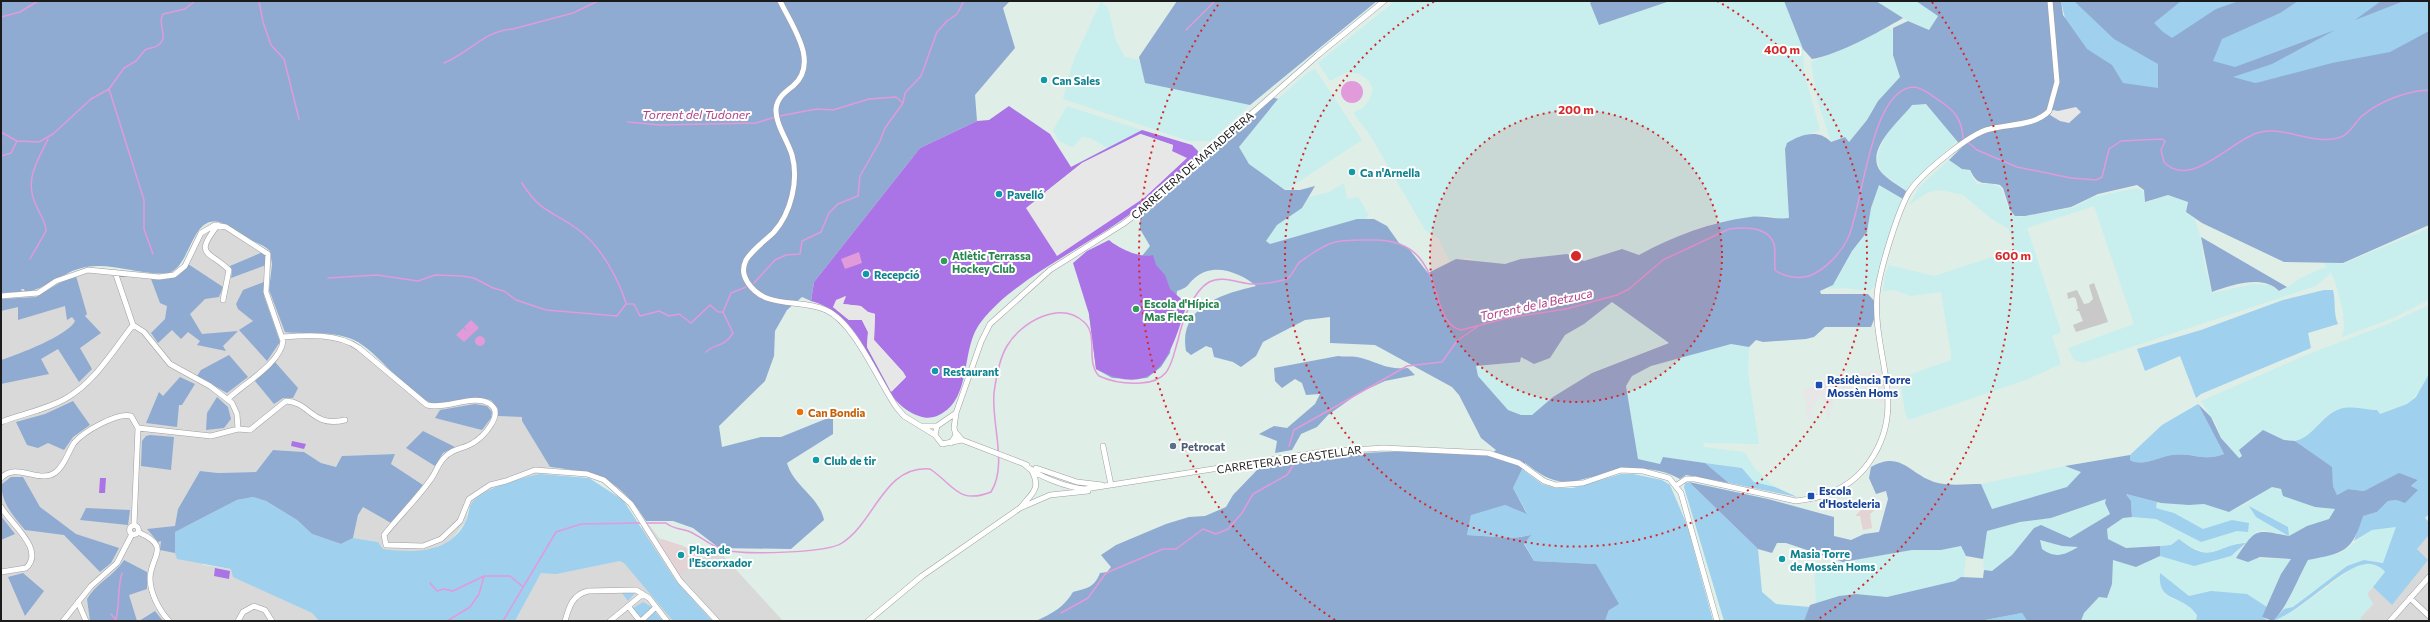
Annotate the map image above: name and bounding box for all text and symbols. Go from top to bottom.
text: 400 m [1764,42,1800,56]
place label: Can Sales [1052,74,1100,87]
marker: Can Sales [1039,75,1049,85]
text: 200 m [1558,102,1594,116]
water label: Torrent del Tudoner [642,107,751,121]
street label: CARRETERA DE MATADEPERA [1128,108,1256,222]
place label: Ca n'Arnella [1360,166,1420,179]
marker: Ca n'Arnella [1347,167,1357,177]
place label: Pavelló [1007,188,1044,201]
marker: Pavelló [994,189,1004,199]
text: 600 m [1995,248,2031,262]
place label: Atlètic Terrassa Hockey Club [952,249,1031,275]
centre of rings [1569,249,1583,263]
marker: Atlètic Terrassa Hockey Club [939,256,949,266]
place label: Recepció [874,268,920,281]
marker: Recepció [861,269,871,279]
water label: Torrent de la Betzuca [1478,285,1594,323]
place label: Escola d'Hípica Mas Fleca [1144,297,1220,323]
marker: Escola d'Hípica Mas Fleca [1131,304,1141,314]
place label: Restaurant [943,365,999,378]
marker: Restaurant [930,366,940,376]
place label: Residència Torre Mossèn Homs [1827,373,1911,399]
marker: Residència Torre Mossèn Homs [1814,380,1824,390]
place label: Can Bondia [808,406,865,419]
marker: Can Bondia [795,407,805,417]
place label: Petrocat [1181,440,1225,453]
marker: Petrocat [1168,441,1178,451]
street label: CARRETERA DE CASTELLAR [1216,442,1363,476]
place label: Club de tir [824,454,876,467]
marker: Club de tir [811,455,821,465]
place label: Escola d'Hosteleria [1819,484,1880,510]
marker: Escola d'Hosteleria [1806,491,1816,501]
place label: Plaça de l'Escorxador [689,543,753,569]
place label: Masia Torre de Mossèn Homs [1790,547,1875,573]
marker: Plaça de l'Escorxador [676,550,686,560]
marker: Masia Torre de Mossèn Homs [1777,554,1787,564]

